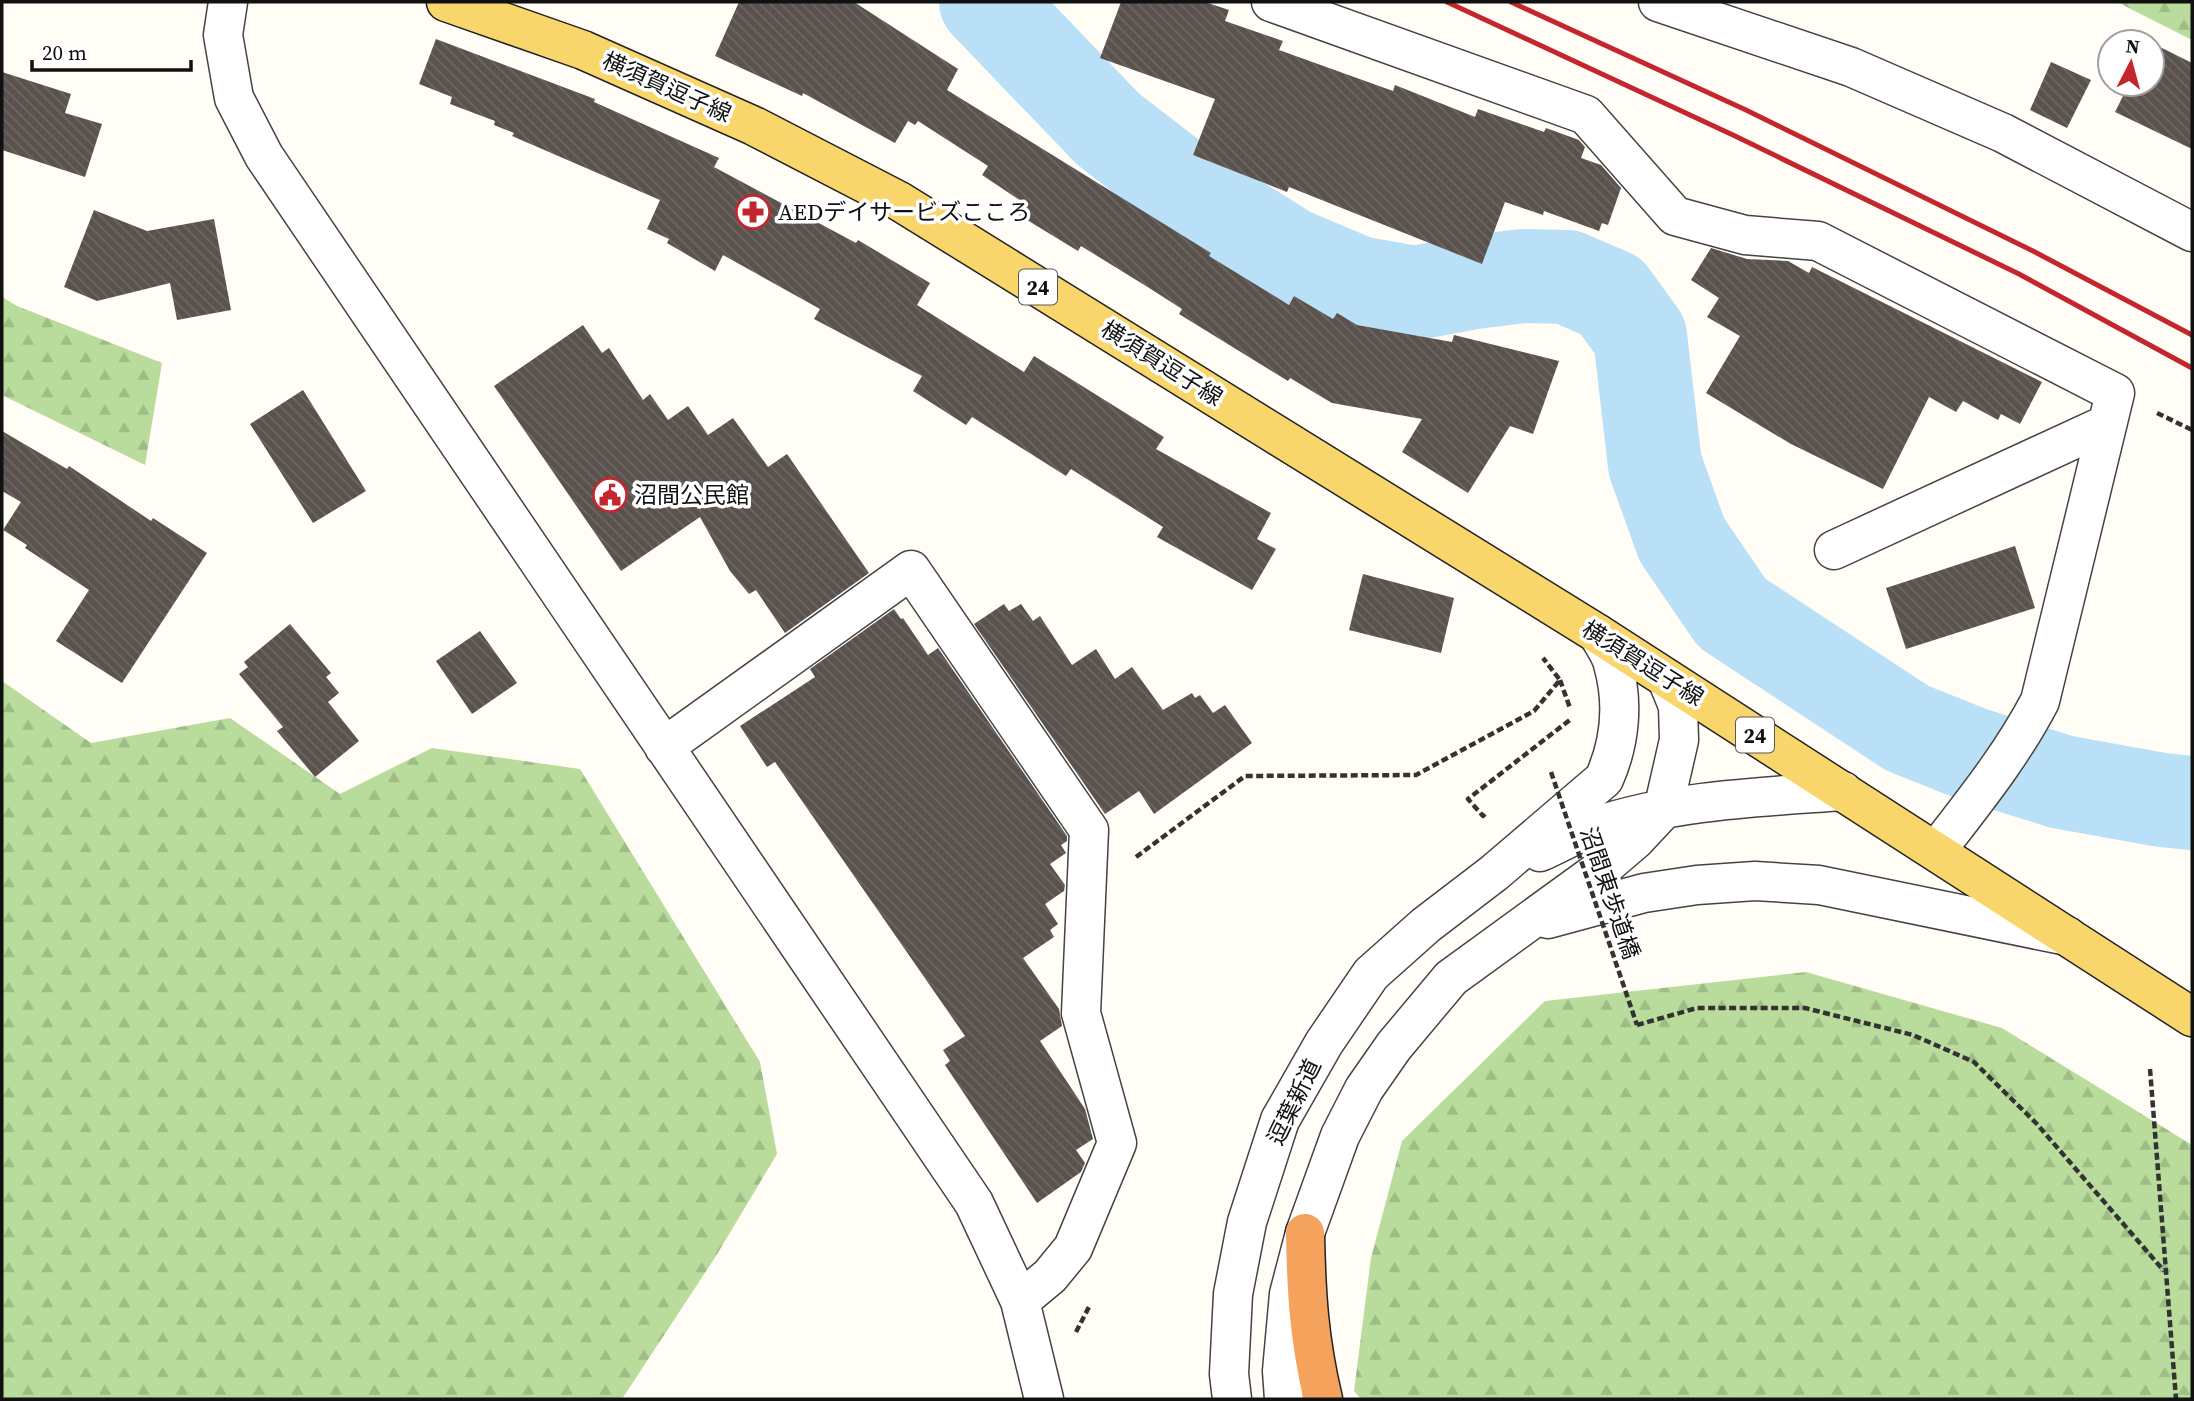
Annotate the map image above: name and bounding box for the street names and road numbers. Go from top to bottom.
street label: 横須賀逗子線 [597,44,737,130]
road number: 24 [1019,270,1057,304]
street label: 横須賀逗子線 [1095,313,1229,413]
street label: 横須賀逗子線 [1576,613,1710,713]
road number: 24 [1736,718,1774,752]
street label: 沼間東歩道橋 [1572,823,1648,963]
street label: 逗葉新道 [1259,1054,1329,1150]

